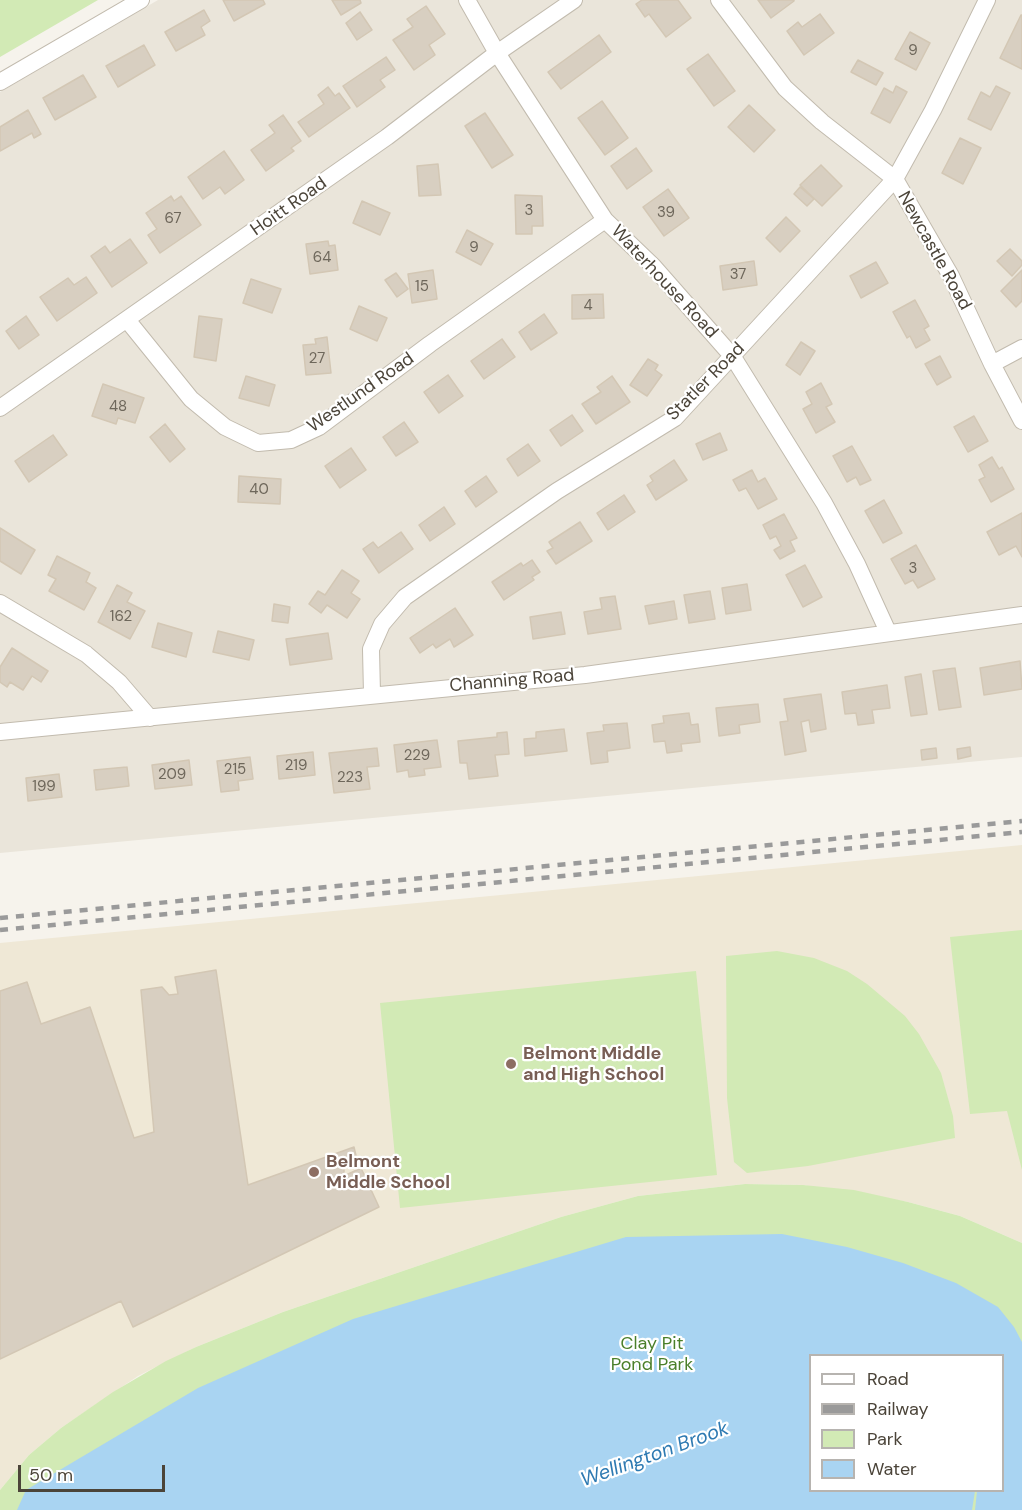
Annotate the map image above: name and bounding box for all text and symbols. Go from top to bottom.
house number: 9 [908,42,918,60]
street label: Hoitt Road [247,173,331,241]
street label: Newcastle Road [892,188,976,314]
house number: 3 [525,202,533,220]
house number: 39 [657,204,675,222]
house number: 67 [164,210,182,228]
street label: Waterhouse Road [606,221,722,343]
house number: 9 [469,239,479,257]
house number: 64 [313,249,331,267]
house number: 37 [730,266,746,284]
house number: 15 [415,278,429,296]
house number: 4 [583,297,593,315]
street label: Statler Road [662,338,750,426]
street label: Westlund Road [304,348,418,438]
house number: 27 [309,350,325,368]
house number: 48 [109,398,127,416]
house number: 40 [249,481,269,499]
house number: 3 [909,560,917,578]
house number: 162 [110,608,132,626]
street label: Channing Road [449,665,575,697]
house number: 229 [404,747,430,765]
house number: 219 [285,757,307,775]
house number: 215 [224,761,246,779]
house number: 209 [158,766,186,784]
house number: 223 [337,769,363,787]
house number: 199 [32,778,56,796]
place label: Belmont Middle and High School [523,1043,664,1086]
marker: Belmont Middle and High School [504,1057,518,1071]
place label: Belmont Middle School [326,1151,450,1194]
marker: Belmont Middle School [307,1165,321,1179]
park label: Clay Pit Pond Park [611,1333,693,1376]
legend [809,1354,1004,1492]
text: Road [867,1367,909,1391]
text: Railway [867,1397,929,1421]
water label: Wellington Brook [578,1417,732,1493]
text: Park [867,1427,903,1451]
scale bar [21,1453,168,1491]
text: Water [867,1457,917,1481]
text: 50 m [29,1463,73,1487]

